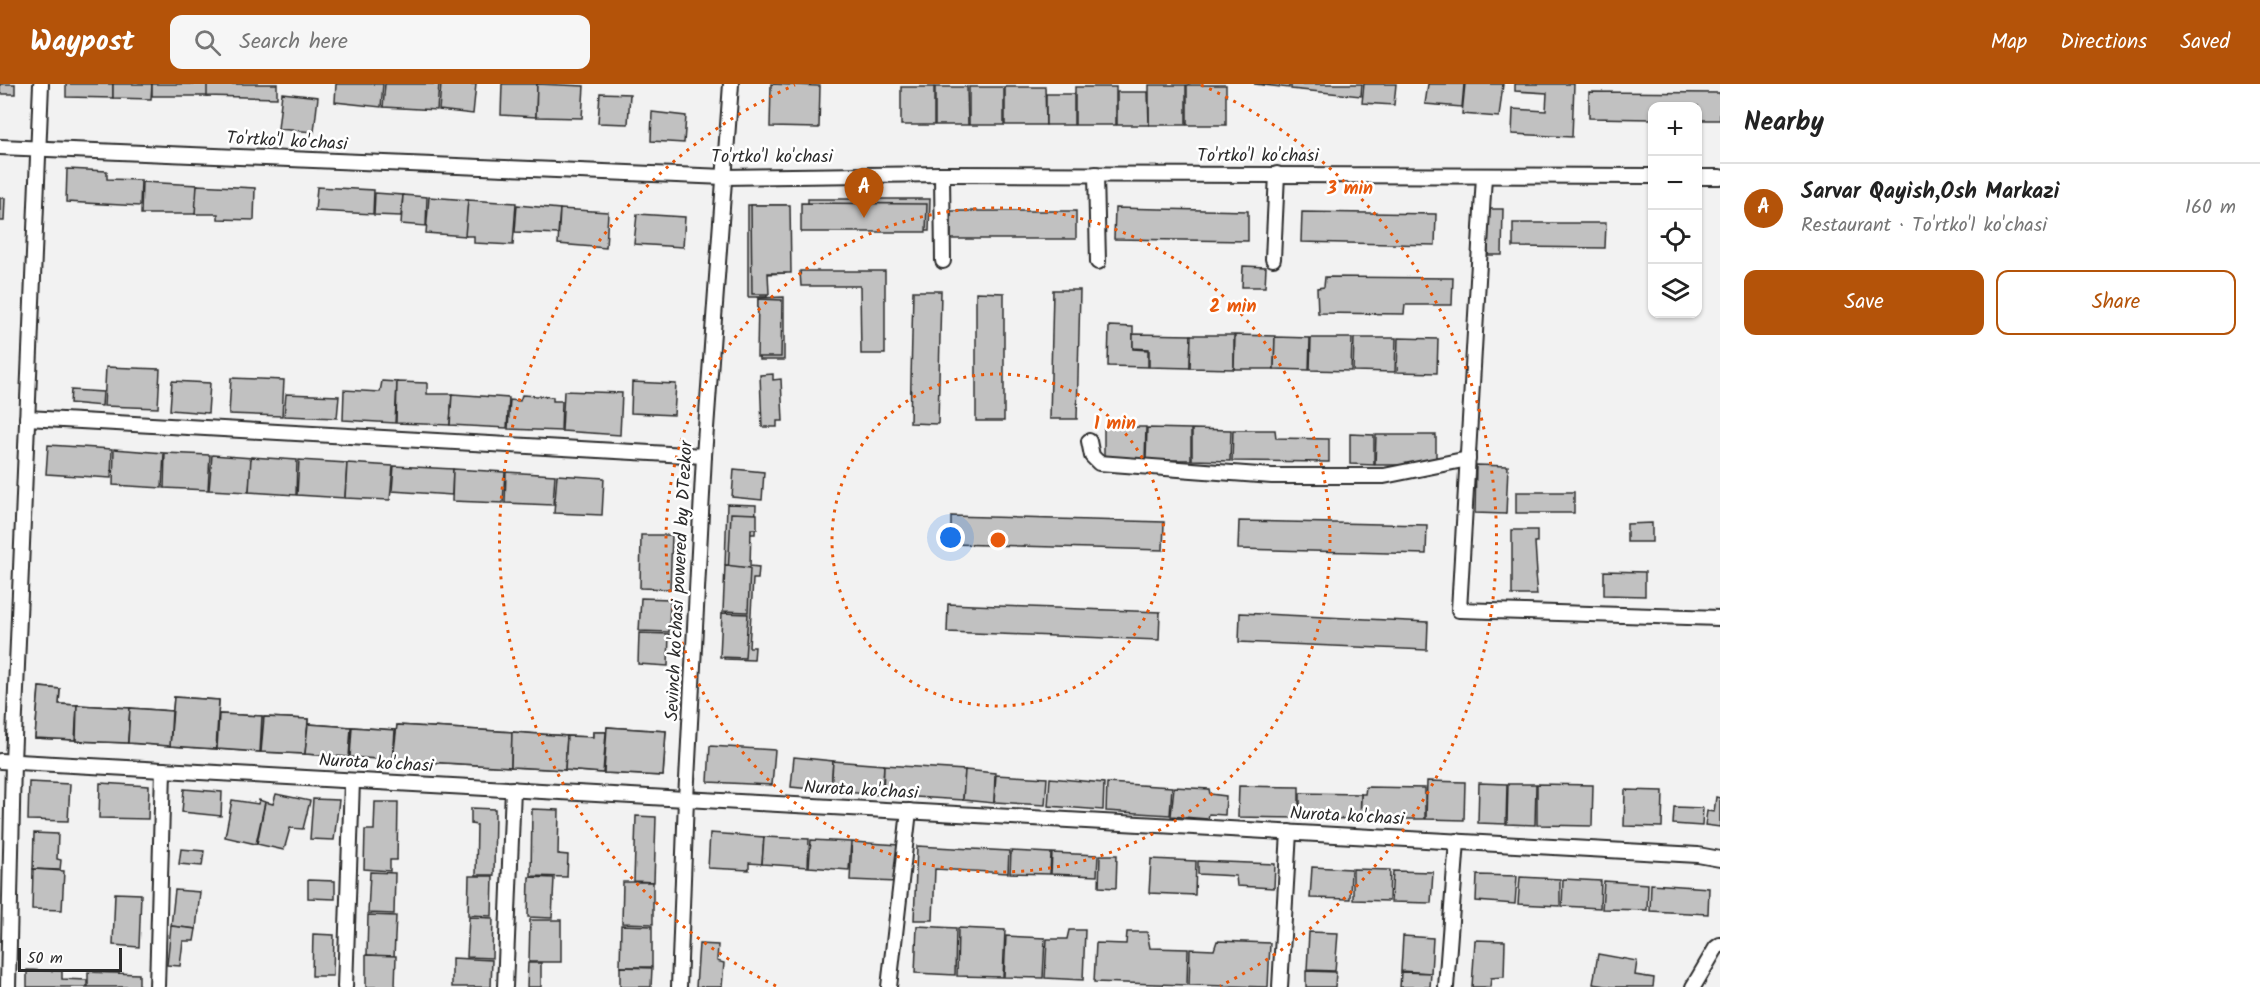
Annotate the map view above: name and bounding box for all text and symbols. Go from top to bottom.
search box [170,15,590,69]
text: Waypost [30,20,134,65]
text: Search here [239,25,348,60]
icon: search [191,26,224,59]
text: Map [1991,26,2027,59]
text: Directions [2060,26,2147,59]
text: Saved [2180,26,2230,59]
map controls [1648,102,1702,318]
button: + [1648,102,1702,156]
text: Nearby [1744,102,1824,144]
street label: To'rtko'l ko'chasi [226,124,349,160]
street label: To'rtko'l ko'chasi [1197,142,1319,171]
street label: To'rtko'l ko'chasi [711,143,833,172]
button: − [1648,156,1702,210]
pin: A [844,168,884,218]
text: 3 min [1326,175,1373,204]
text: Sarvar Qayish,Osh Markazi [1801,175,2059,210]
text: A [1757,192,1770,224]
text: 160 m [2185,192,2236,224]
button: locate [1648,210,1702,264]
text: Restaurant · To'rtko'l ko'chasi [1801,210,2047,242]
button: layers [1648,264,1702,318]
button: Save [1744,270,1984,335]
button: Share [1996,270,2236,335]
text: 2 min [1210,293,1256,322]
text: 1 min [1094,410,1136,439]
street label: Sevinch ko'chasi powered by DTezkor [658,439,702,722]
your location [936,523,965,552]
centre of rings [988,530,1008,550]
street label: Nurota ko'chasi [318,747,435,782]
street label: Nurota ko'chasi [803,774,920,809]
street label: Nurota ko'chasi [1289,800,1406,835]
scale bar [18,945,122,972]
text: 50 m [27,946,63,971]

